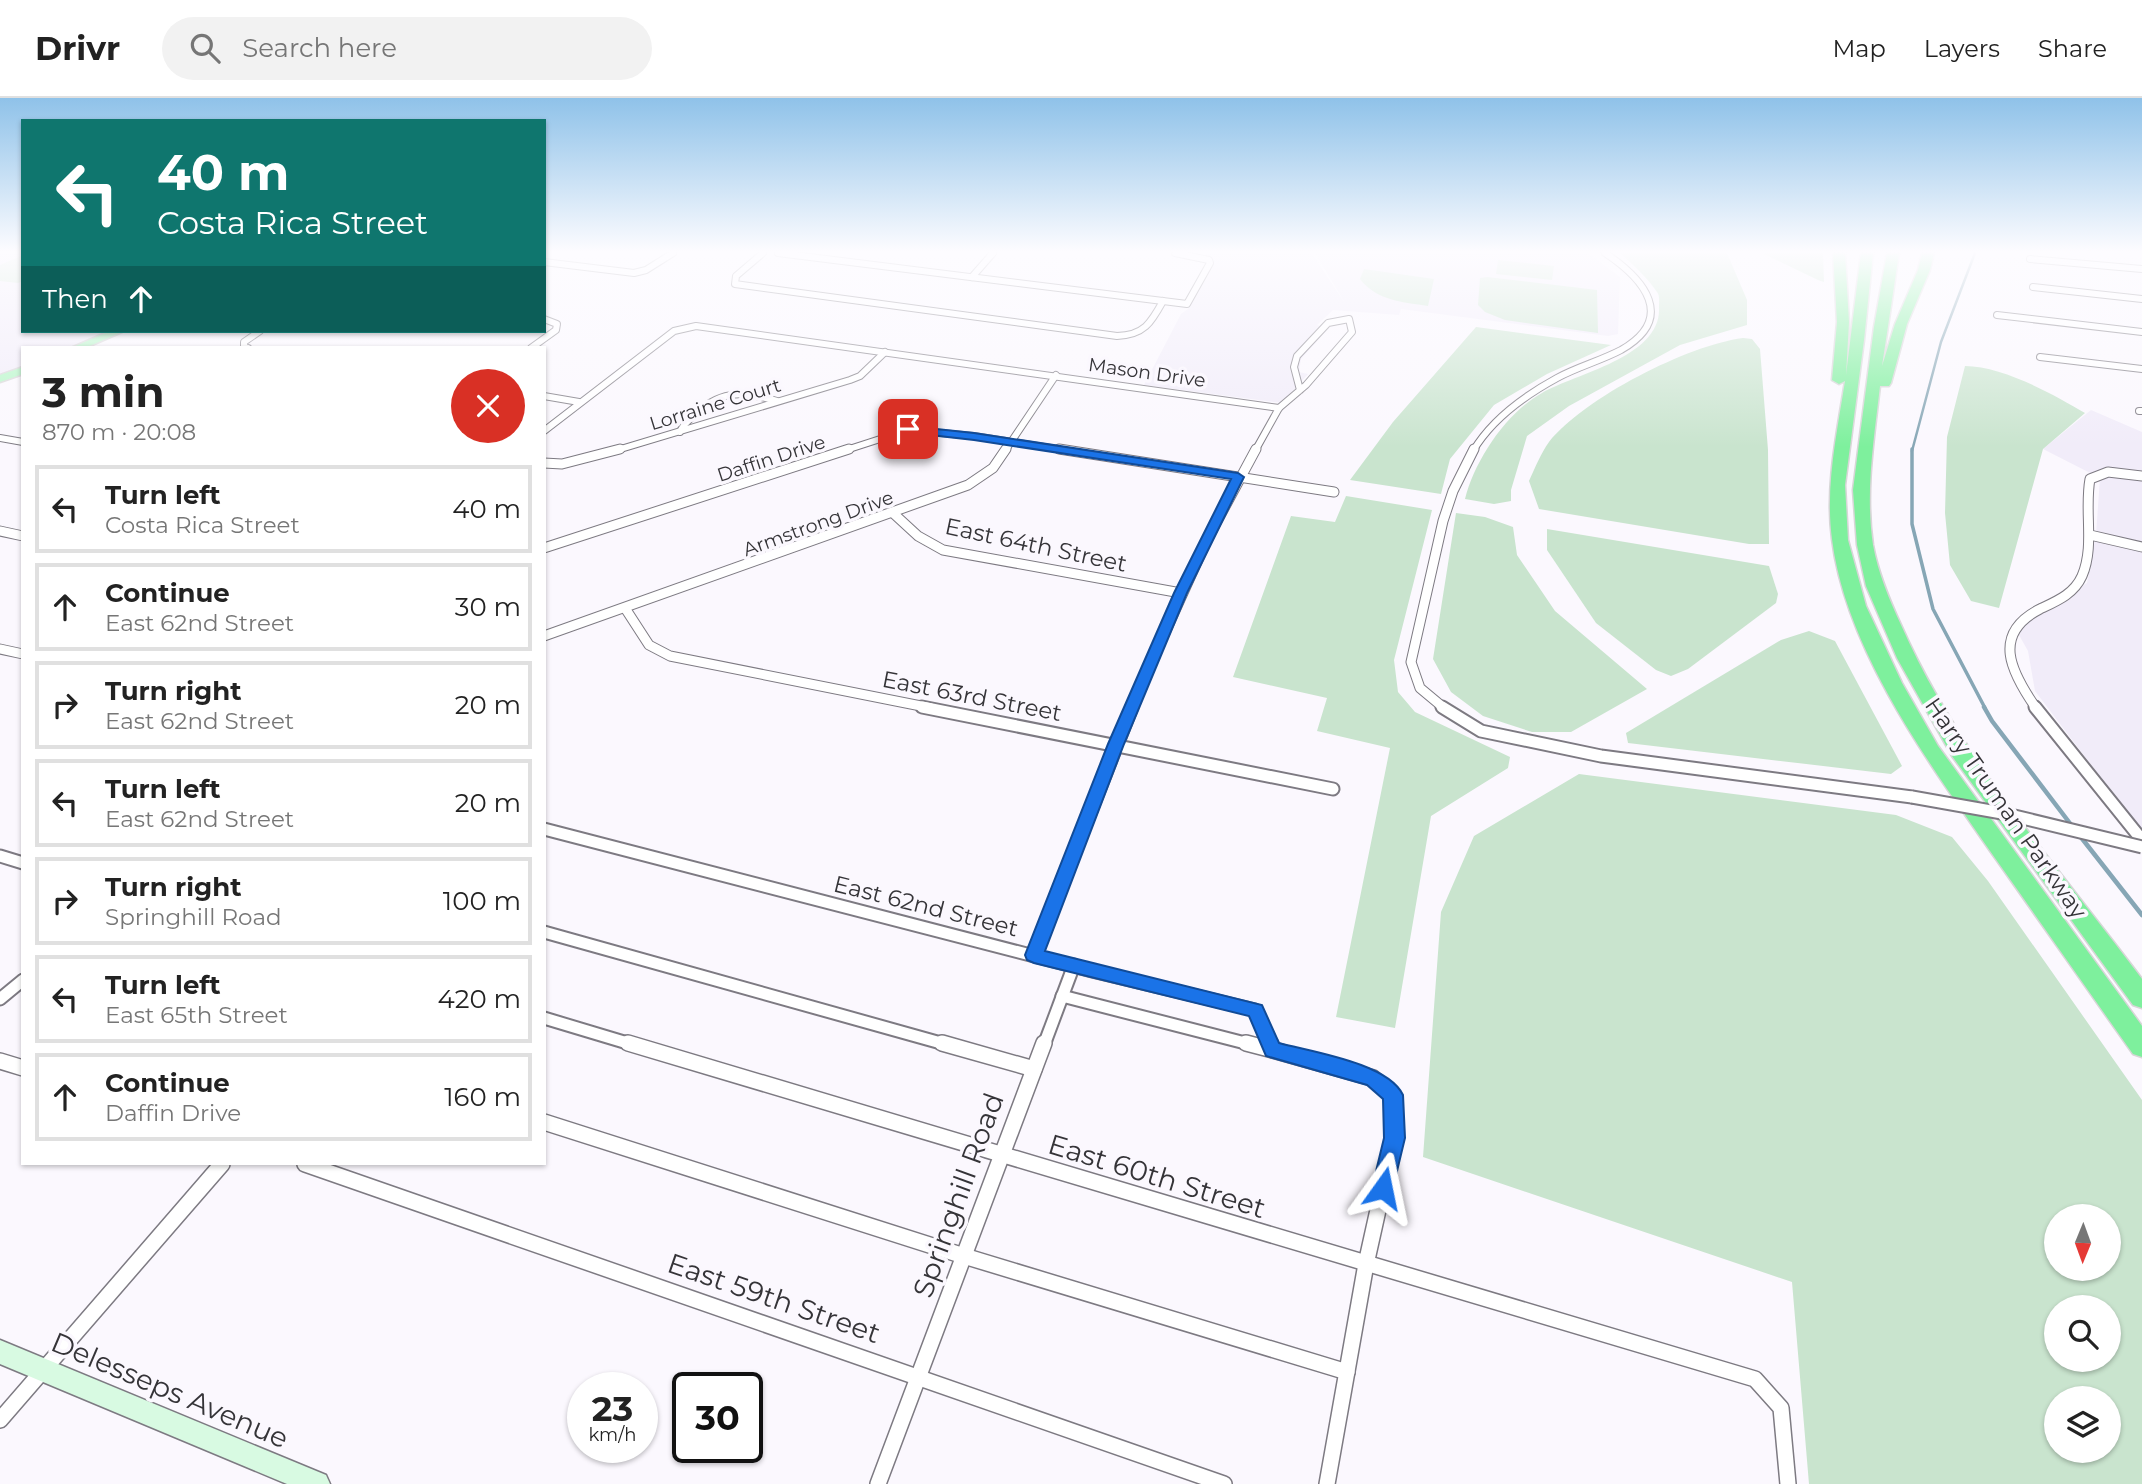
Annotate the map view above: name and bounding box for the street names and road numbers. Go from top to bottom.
street label: Mason Drive [1087,353,1207,392]
street label: Lorraine Court [647,373,784,435]
street label: Daffin Drive [714,430,828,487]
street label: Armstrong Drive [740,486,896,561]
street label: East 64th Street [943,512,1129,578]
street label: East 63rd Street [880,665,1064,727]
street label: Harry Truman Parkway [1919,692,2093,924]
street label: East 62nd Street [831,870,1021,942]
street label: Springhill Road [905,1088,1011,1302]
street label: East 60th Street [1044,1127,1270,1225]
street label: East 59th Street [663,1246,885,1350]
street label: Delesseps Avenue [46,1325,294,1455]

